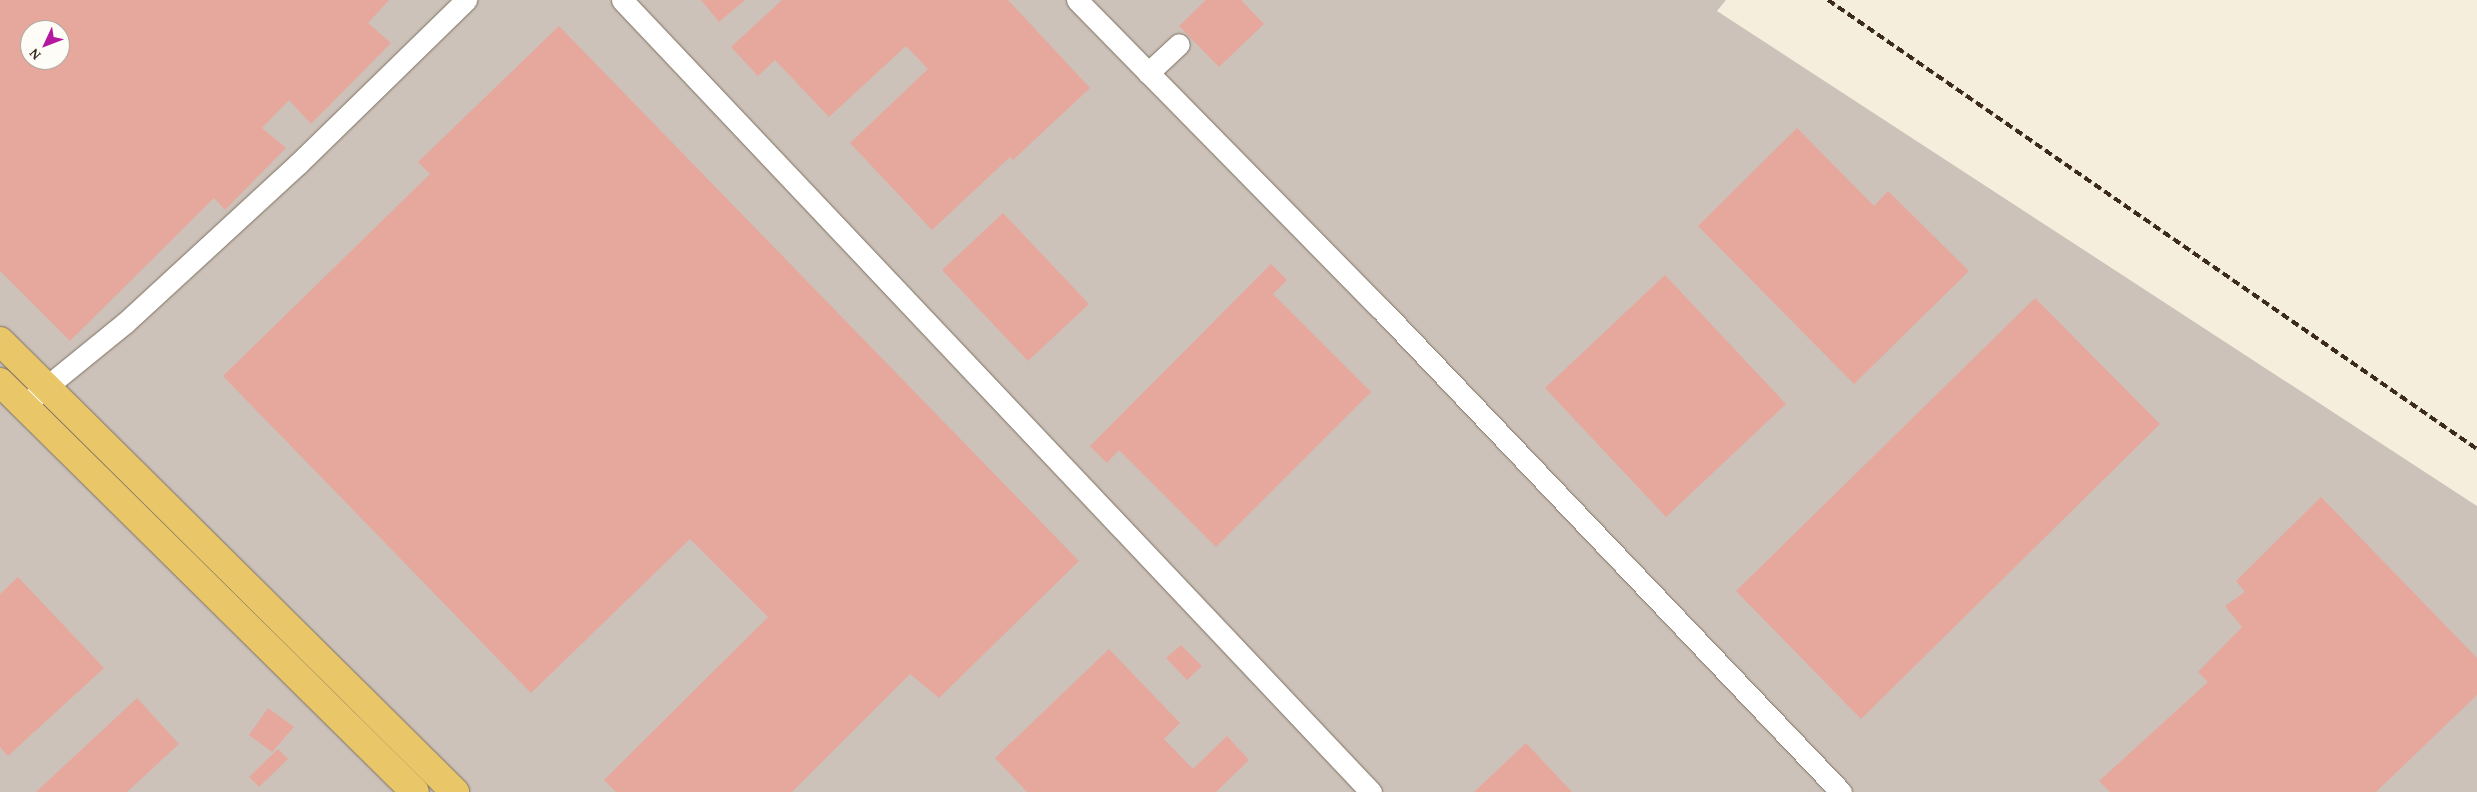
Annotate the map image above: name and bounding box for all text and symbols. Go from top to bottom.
north arrow [20,20,70,70]
text: N [24,44,45,65]

